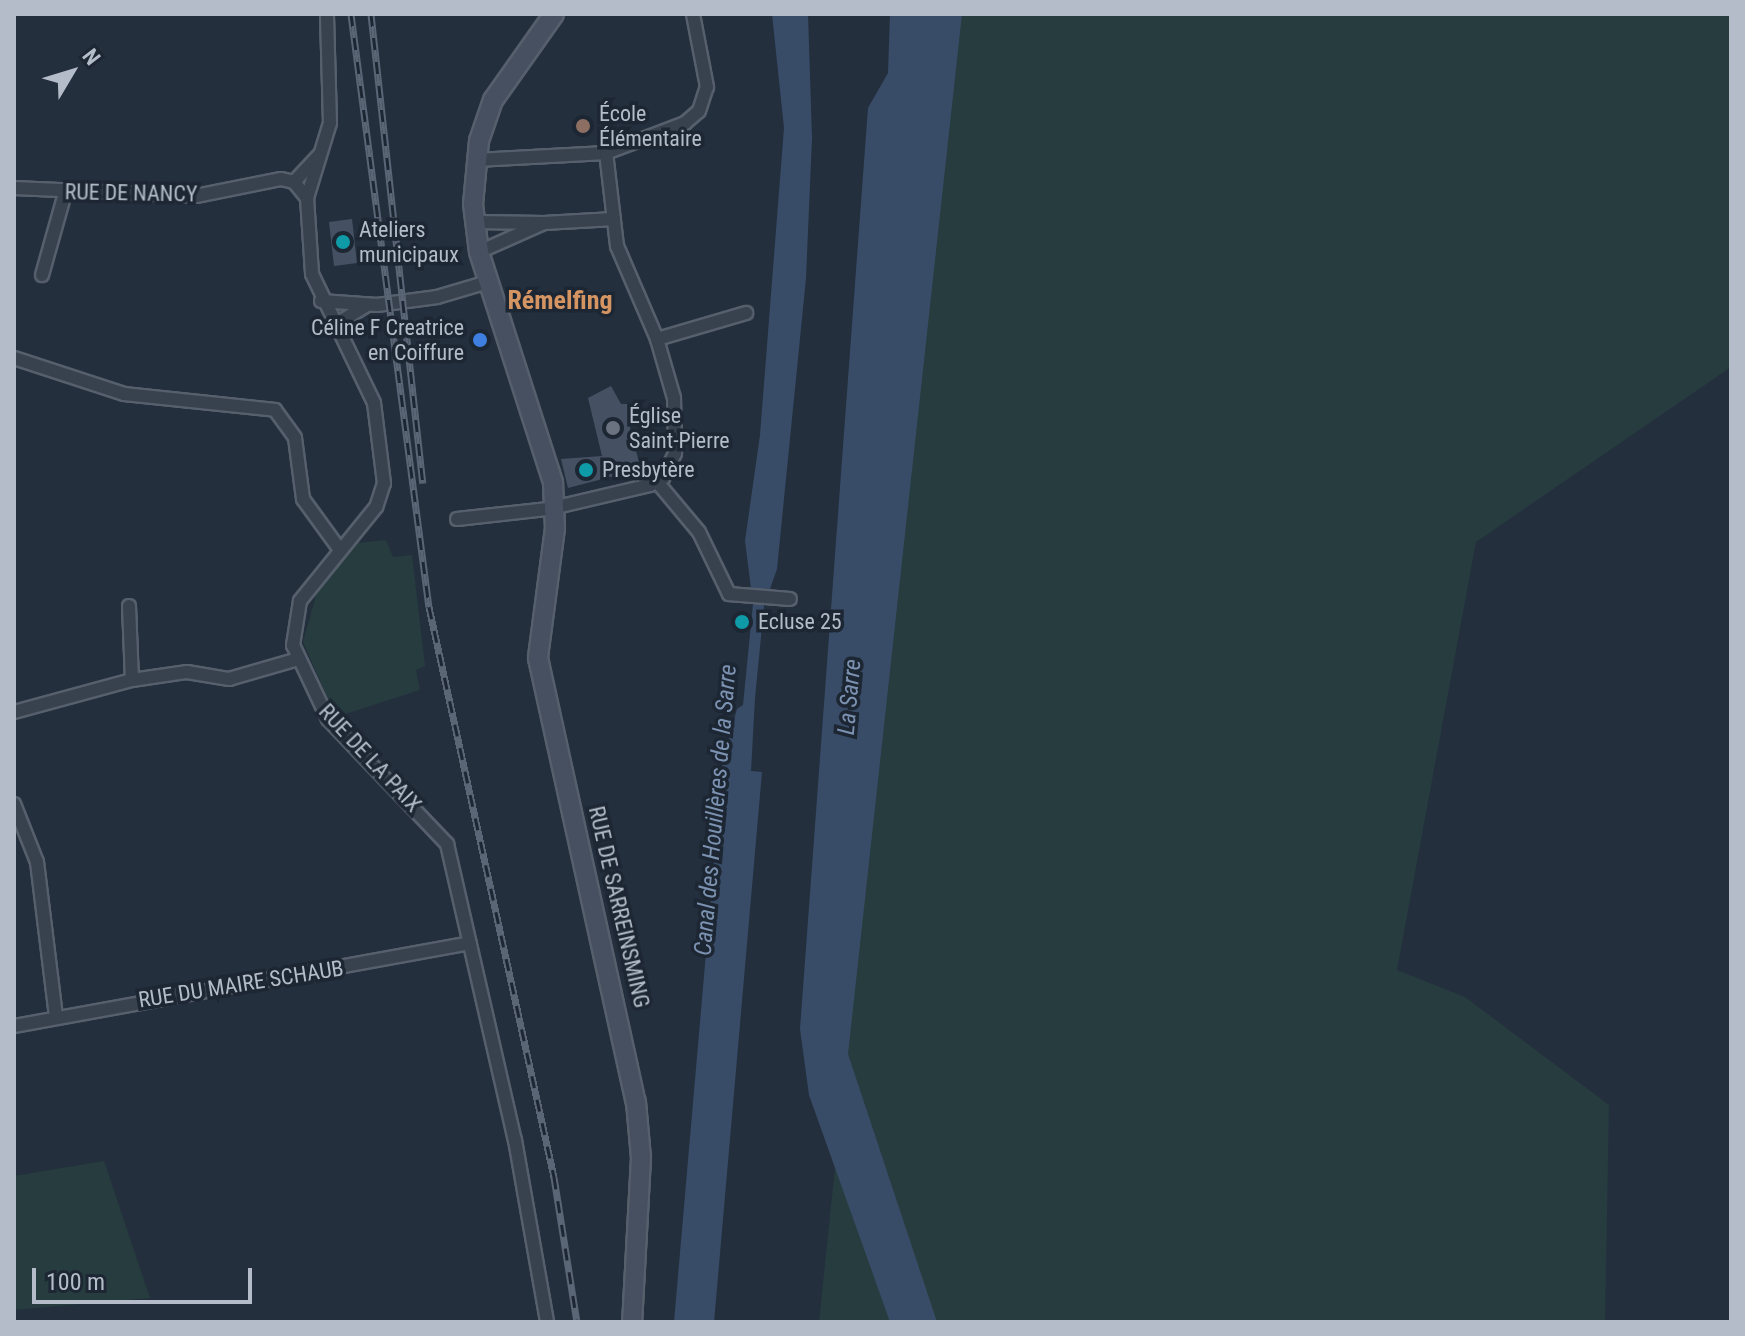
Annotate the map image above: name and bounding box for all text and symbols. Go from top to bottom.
north arrow [32,32,112,112]
text: N [77,44,105,70]
place label: École Élémentaire [599,100,702,152]
marker: École Élémentaire [574,117,592,135]
street label: RUE DE NANCY [64,179,198,207]
place label: Ateliers municipaux [359,216,459,268]
marker: Ateliers municipaux [334,233,352,251]
district label: Rémelfing [507,285,613,317]
place label: Céline F Creatrice en Coiffure [311,314,464,366]
marker: Céline F Creatrice en Coiffure [471,331,489,349]
place label: Église Saint-Pierre [629,402,730,454]
marker: Église Saint-Pierre [604,419,622,437]
place label: Presbytère [602,457,695,483]
marker: Presbytère [577,461,595,479]
place label: Ecluse 25 [758,609,842,635]
marker: Ecluse 25 [733,613,751,631]
water label: La Sarre [832,658,868,736]
water label: Canal des Houillères de la Sarre [689,663,743,957]
street label: RUE DE LA PAIX [313,698,427,818]
street label: RUE DE SARREINSMING [583,804,655,1010]
street label: RUE DU MAIRE SCHAUB [137,955,345,1013]
scale bar [36,1252,256,1302]
text: 100 m [46,1268,105,1296]

